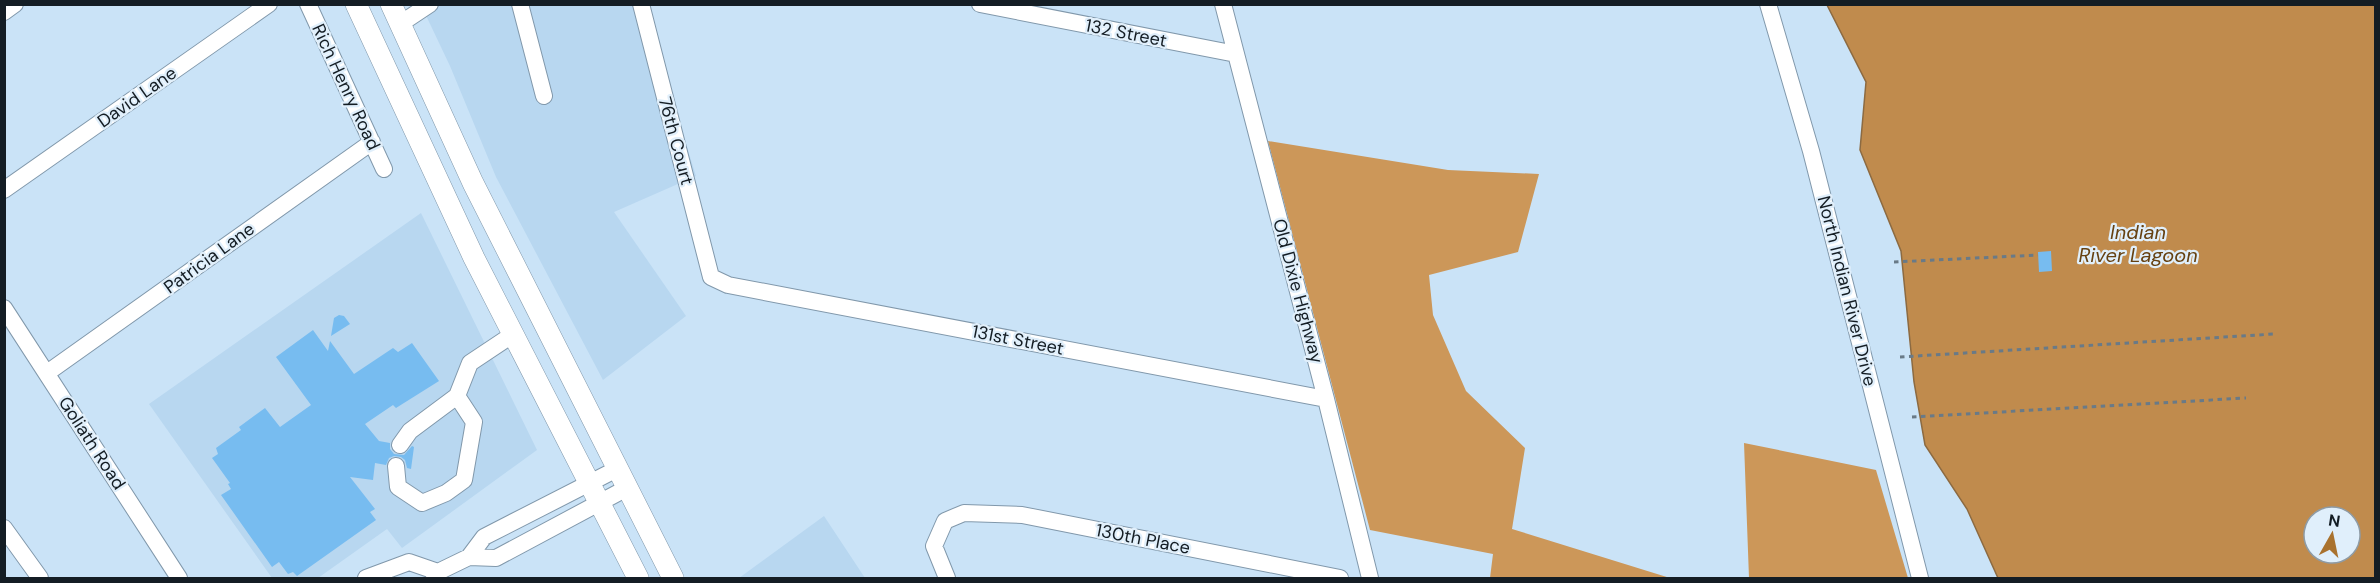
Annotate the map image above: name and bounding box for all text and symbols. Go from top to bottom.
street label: 132 Street [1083,13,1169,53]
street label: Rich Henry Road [306,20,386,154]
street label: David Lane [93,61,181,133]
street label: 76th Court [653,94,699,188]
street label: North Indian River Drive [1812,193,1882,389]
street label: Old Dixie Highway [1267,216,1329,366]
street label: Patricia Lane [159,217,259,299]
water label: Indian River Lagoon [2078,219,2198,268]
street label: 131st Street [970,319,1066,361]
street label: Goliath Road [53,392,131,494]
north arrow [2302,505,2362,565]
text: N [2327,509,2342,532]
street label: 130th Place [1094,518,1192,560]

